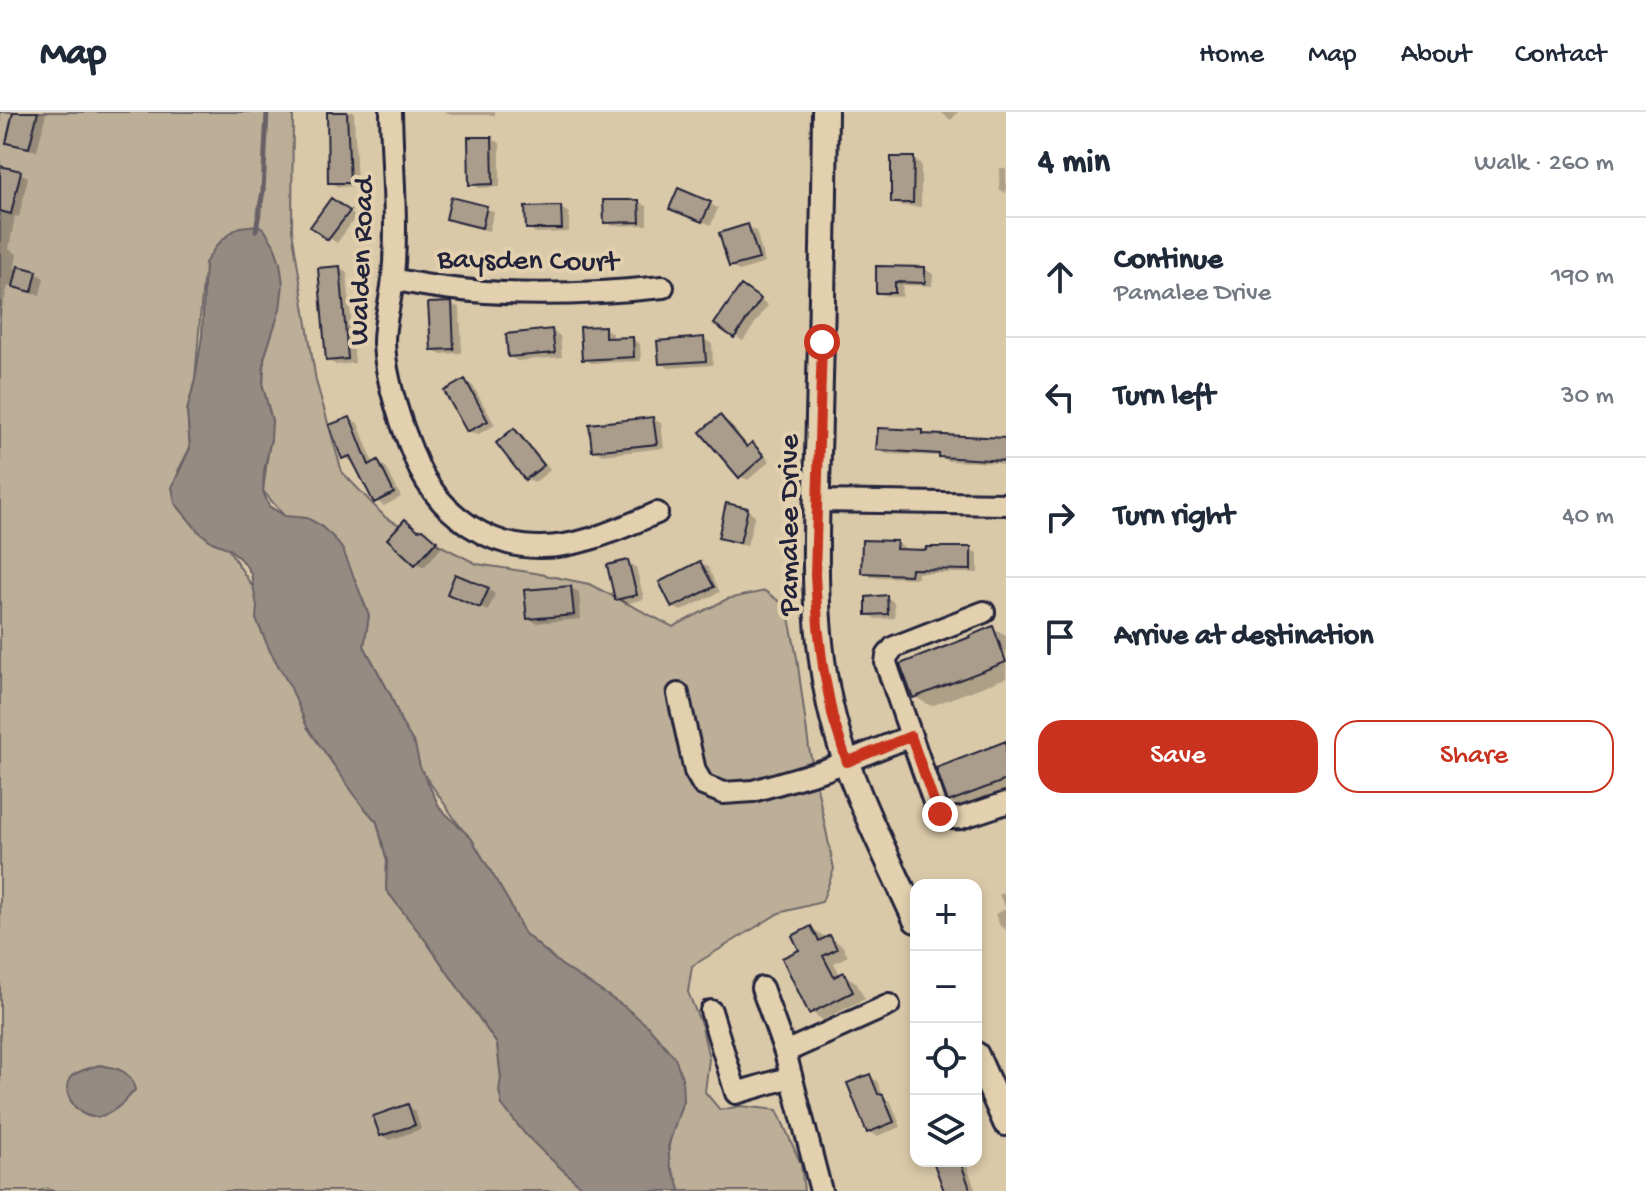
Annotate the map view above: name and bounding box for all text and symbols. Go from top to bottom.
text: Map [40,33,106,77]
text: Home [1199,39,1264,72]
text: Map [1308,39,1357,72]
text: About [1401,39,1471,72]
text: Contact [1515,39,1606,72]
text: 4 min [1038,144,1110,184]
text: Walk · 260 m [1474,149,1614,180]
street label: Walden Road [343,174,384,346]
street label: Baysden Court [436,243,621,282]
text: Continue [1114,244,1223,279]
icon: ahead [1038,255,1082,299]
text: 190 m [1551,262,1614,293]
text: Pamalee Drive [1114,279,1271,310]
route start [804,324,840,360]
icon: left [1038,375,1082,419]
text: Turn left [1114,380,1215,415]
text: 30 m [1561,382,1614,413]
street label: Pamalee Drive [774,434,809,617]
icon: right [1038,495,1082,539]
text: Turn right [1114,500,1234,535]
text: 40 m [1562,502,1614,533]
icon: arrive [1038,615,1082,659]
text: Arrive at destination [1114,620,1374,655]
button: Save [1038,720,1318,793]
button: Share [1334,720,1614,793]
route end [922,796,958,832]
map controls [910,879,982,1167]
button: + [910,879,982,951]
button: − [910,951,982,1023]
button: locate [910,1023,982,1095]
button: layers [910,1095,982,1167]

